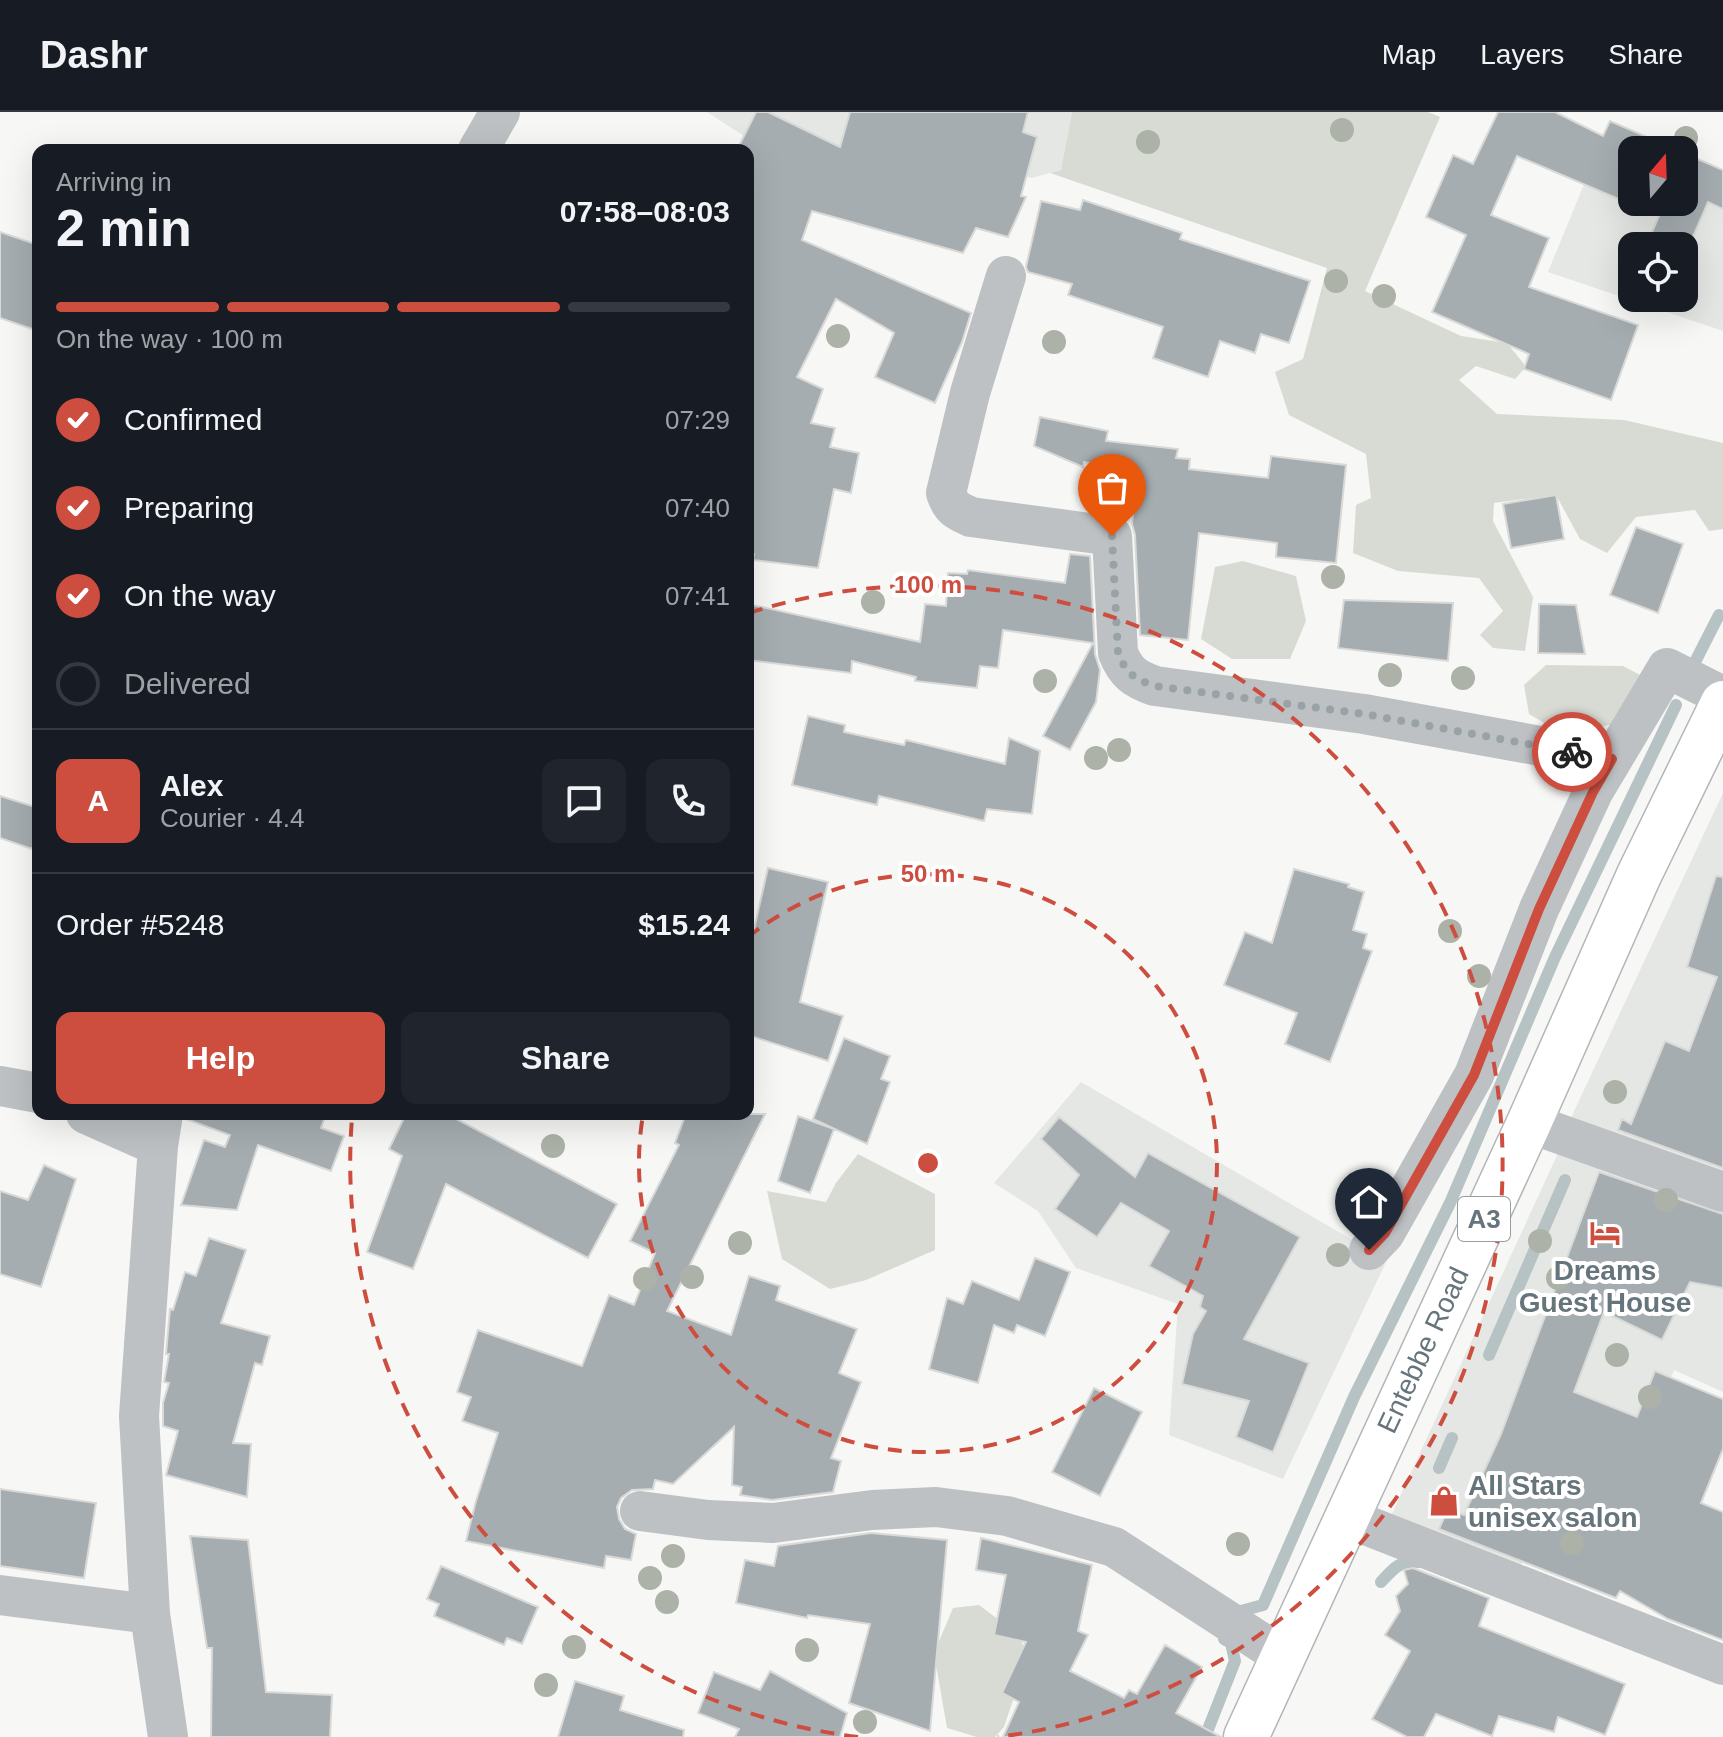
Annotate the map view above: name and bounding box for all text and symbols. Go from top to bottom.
text: Dashr [40,34,148,76]
text: Map [1382,39,1436,70]
text: Layers [1480,39,1564,70]
text: Share [1608,39,1683,70]
north arrow [1618,136,1698,216]
map controls [1618,136,1698,312]
text: Arriving in [56,167,172,197]
text: 07:58–08:03 [560,195,730,228]
text: 2 min [56,199,192,257]
button: locate [1618,232,1698,312]
text: On the way · 100 m [56,324,283,354]
icon: check [56,398,100,442]
text: Confirmed [124,403,262,436]
text: 07:29 [665,405,730,435]
pin [1078,454,1146,536]
icon: bag [1090,466,1134,510]
icon: check [56,486,100,530]
text: Preparing [124,491,254,524]
text: 07:40 [665,493,730,523]
text: 100 m [894,571,962,598]
icon: check [56,574,100,618]
text: On the way [124,579,276,612]
text: 07:41 [665,581,730,611]
text: Delivered [124,667,251,700]
courier [1532,712,1612,792]
icon: bike [1550,730,1594,774]
button: chat [542,759,626,843]
button: phone [646,759,730,843]
text: Alex [160,769,223,802]
text: A [87,784,109,817]
text: Courier · 4.4 [160,803,305,833]
text: 50 m [901,860,955,887]
text: Order #5248 [56,908,224,941]
text: $15.24 [638,908,730,941]
button: Help [56,1012,385,1104]
button: Share [401,1012,730,1104]
centre of rings [914,1149,942,1177]
pin [1335,1168,1403,1250]
icon: home [1347,1180,1391,1224]
road number: A3 [1458,1197,1510,1241]
hotel icon: Dreams Guest House [1588,1216,1622,1250]
place label: Dreams Guest House [1519,1255,1691,1318]
street label: Entebbe Road [1371,1262,1475,1438]
place label: All Stars unisex salon [1468,1470,1638,1533]
shop icon: All Stars unisex salon [1427,1484,1461,1518]

